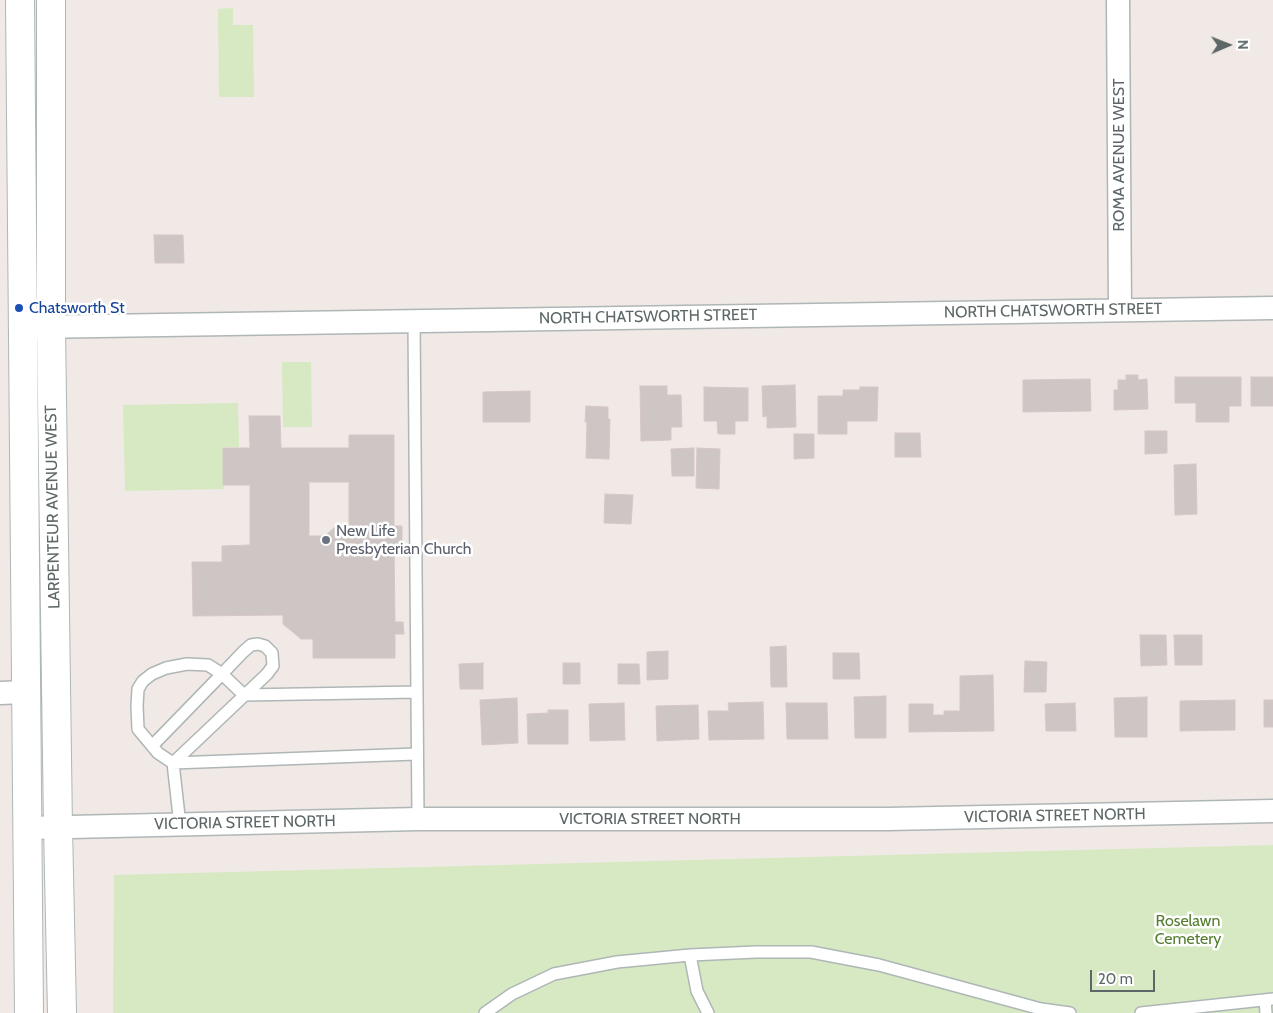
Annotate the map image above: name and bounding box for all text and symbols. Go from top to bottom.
north arrow [1203,20,1253,70]
text: N [1234,40,1252,50]
street label: ROMA AVENUE WEST [1109,78,1129,232]
place label: Chatsworth St [29,298,125,318]
street label: NORTH CHATSWORTH STREET [944,299,1162,323]
marker: Chatsworth St [13,302,25,314]
street label: NORTH CHATSWORTH STREET [539,305,757,329]
street label: LARPENTEUR AVENUE WEST [42,405,64,609]
place label: New Life Presbyterian Church [336,521,471,559]
marker: New Life Presbyterian Church [320,534,332,546]
street label: VICTORIA STREET NORTH [964,805,1146,827]
street label: VICTORIA STREET NORTH [559,809,741,829]
street label: VICTORIA STREET NORTH [154,812,336,834]
park label: Roselawn Cemetery [1155,911,1221,949]
scale bar [1093,960,1158,992]
text: 20 m [1098,970,1133,988]

